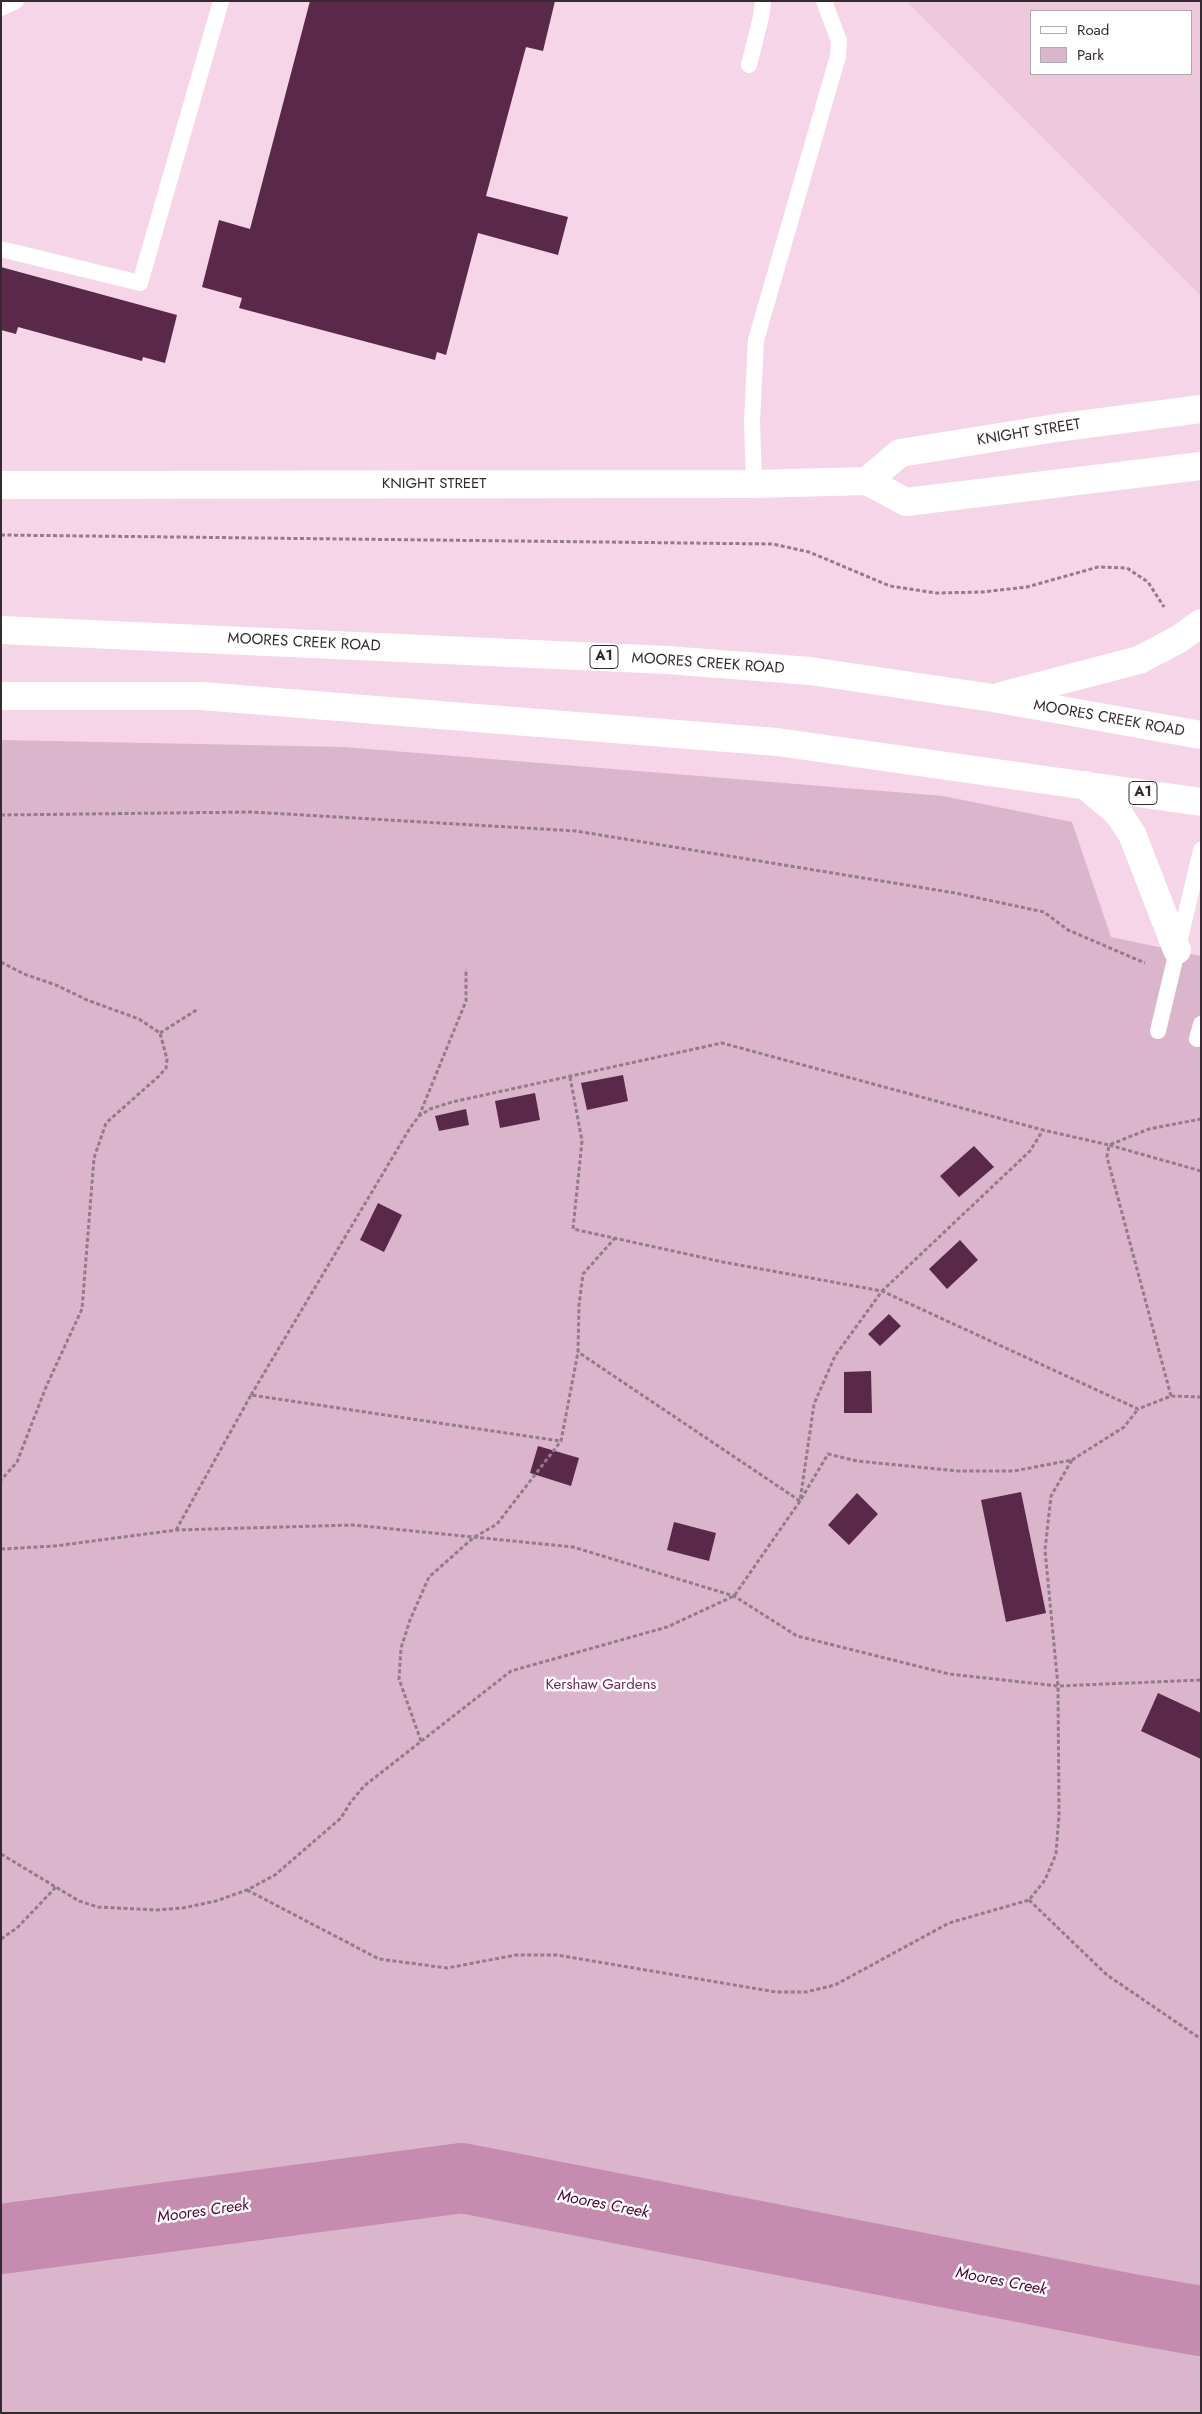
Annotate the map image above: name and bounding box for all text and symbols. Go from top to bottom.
legend [1030,10,1192,75]
text: Road [1077,19,1109,41]
text: Park [1077,44,1104,66]
street label: KNIGHT STREET [976,416,1082,450]
street label: KNIGHT STREET [382,475,486,493]
street label: MOORES CREEK ROAD [227,630,381,656]
road number: A1 [590,646,618,669]
street label: MOORES CREEK ROAD [631,650,785,678]
street label: MOORES CREEK ROAD [1032,697,1186,741]
road number: A1 [1129,781,1157,804]
park label: Kershaw Gardens [546,1676,656,1694]
water label: Moores Creek [556,2187,650,2223]
water label: Moores Creek [156,2196,250,2228]
water label: Moores Creek [954,2264,1048,2300]

